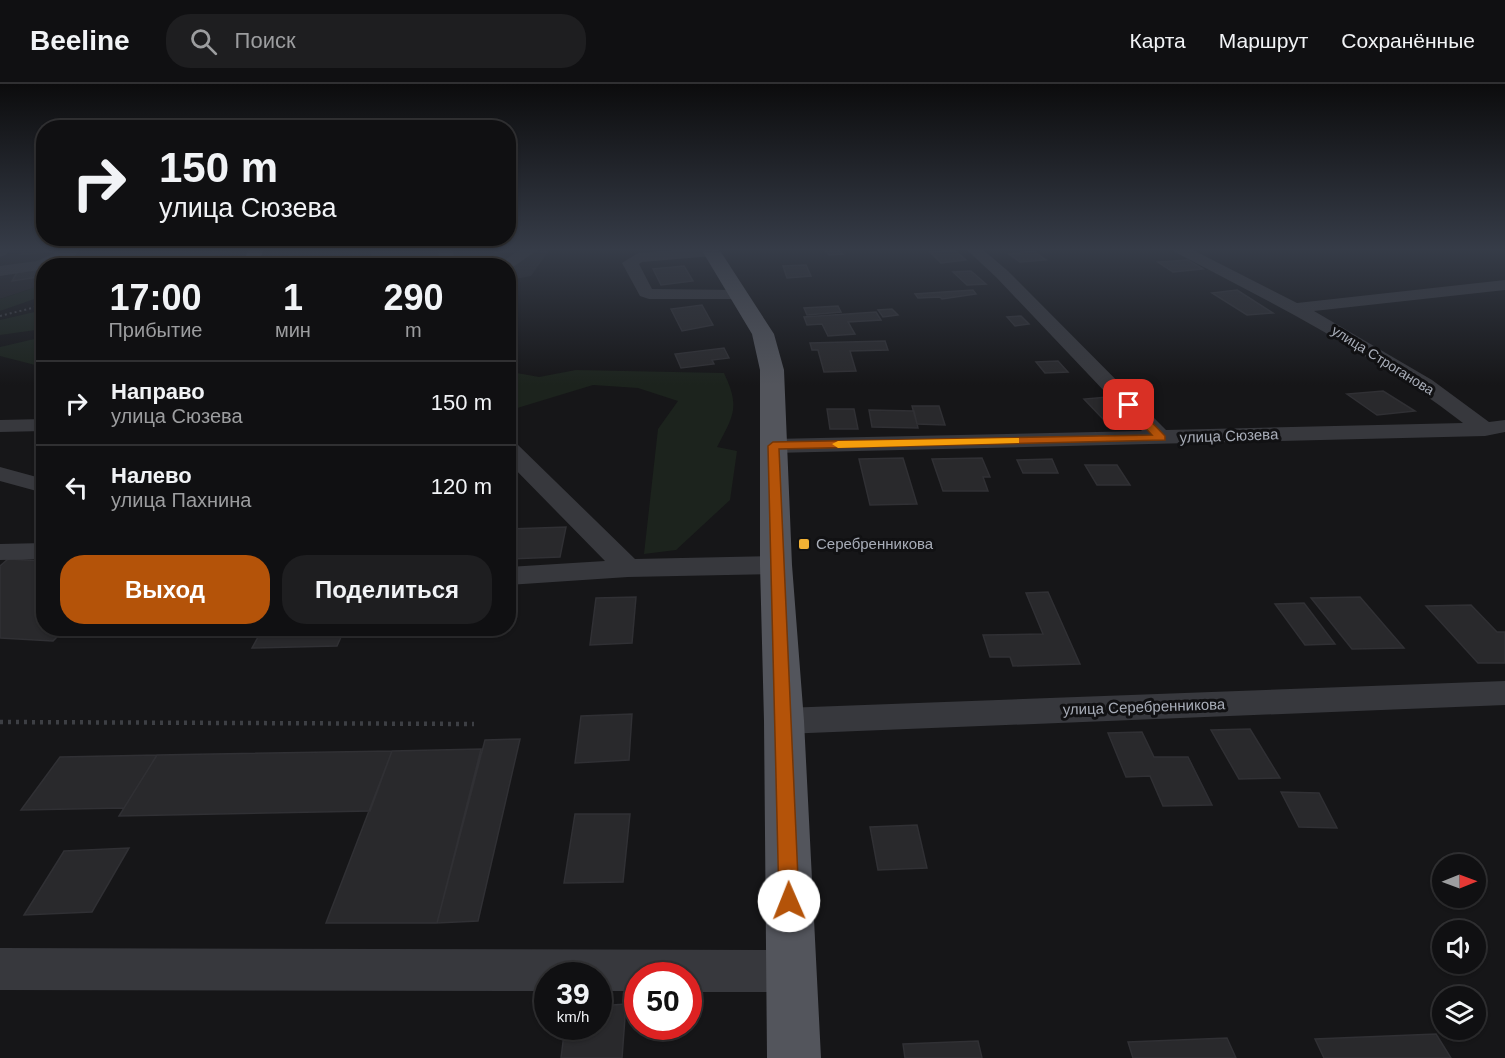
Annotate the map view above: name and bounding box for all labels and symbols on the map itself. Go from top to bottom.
street label: улица Строганова [1329,322,1437,398]
pin [1103,379,1154,430]
street label: улица Сюзева [1179,425,1279,446]
place label: Серебренникова [816,535,934,552]
marker: Серебренникова [797,537,811,551]
street label: улица Серебренникова [1062,695,1226,718]
north arrow [1432,854,1486,908]
position arrow [757,869,821,933]
speed limit sign: 50 [624,962,702,1040]

